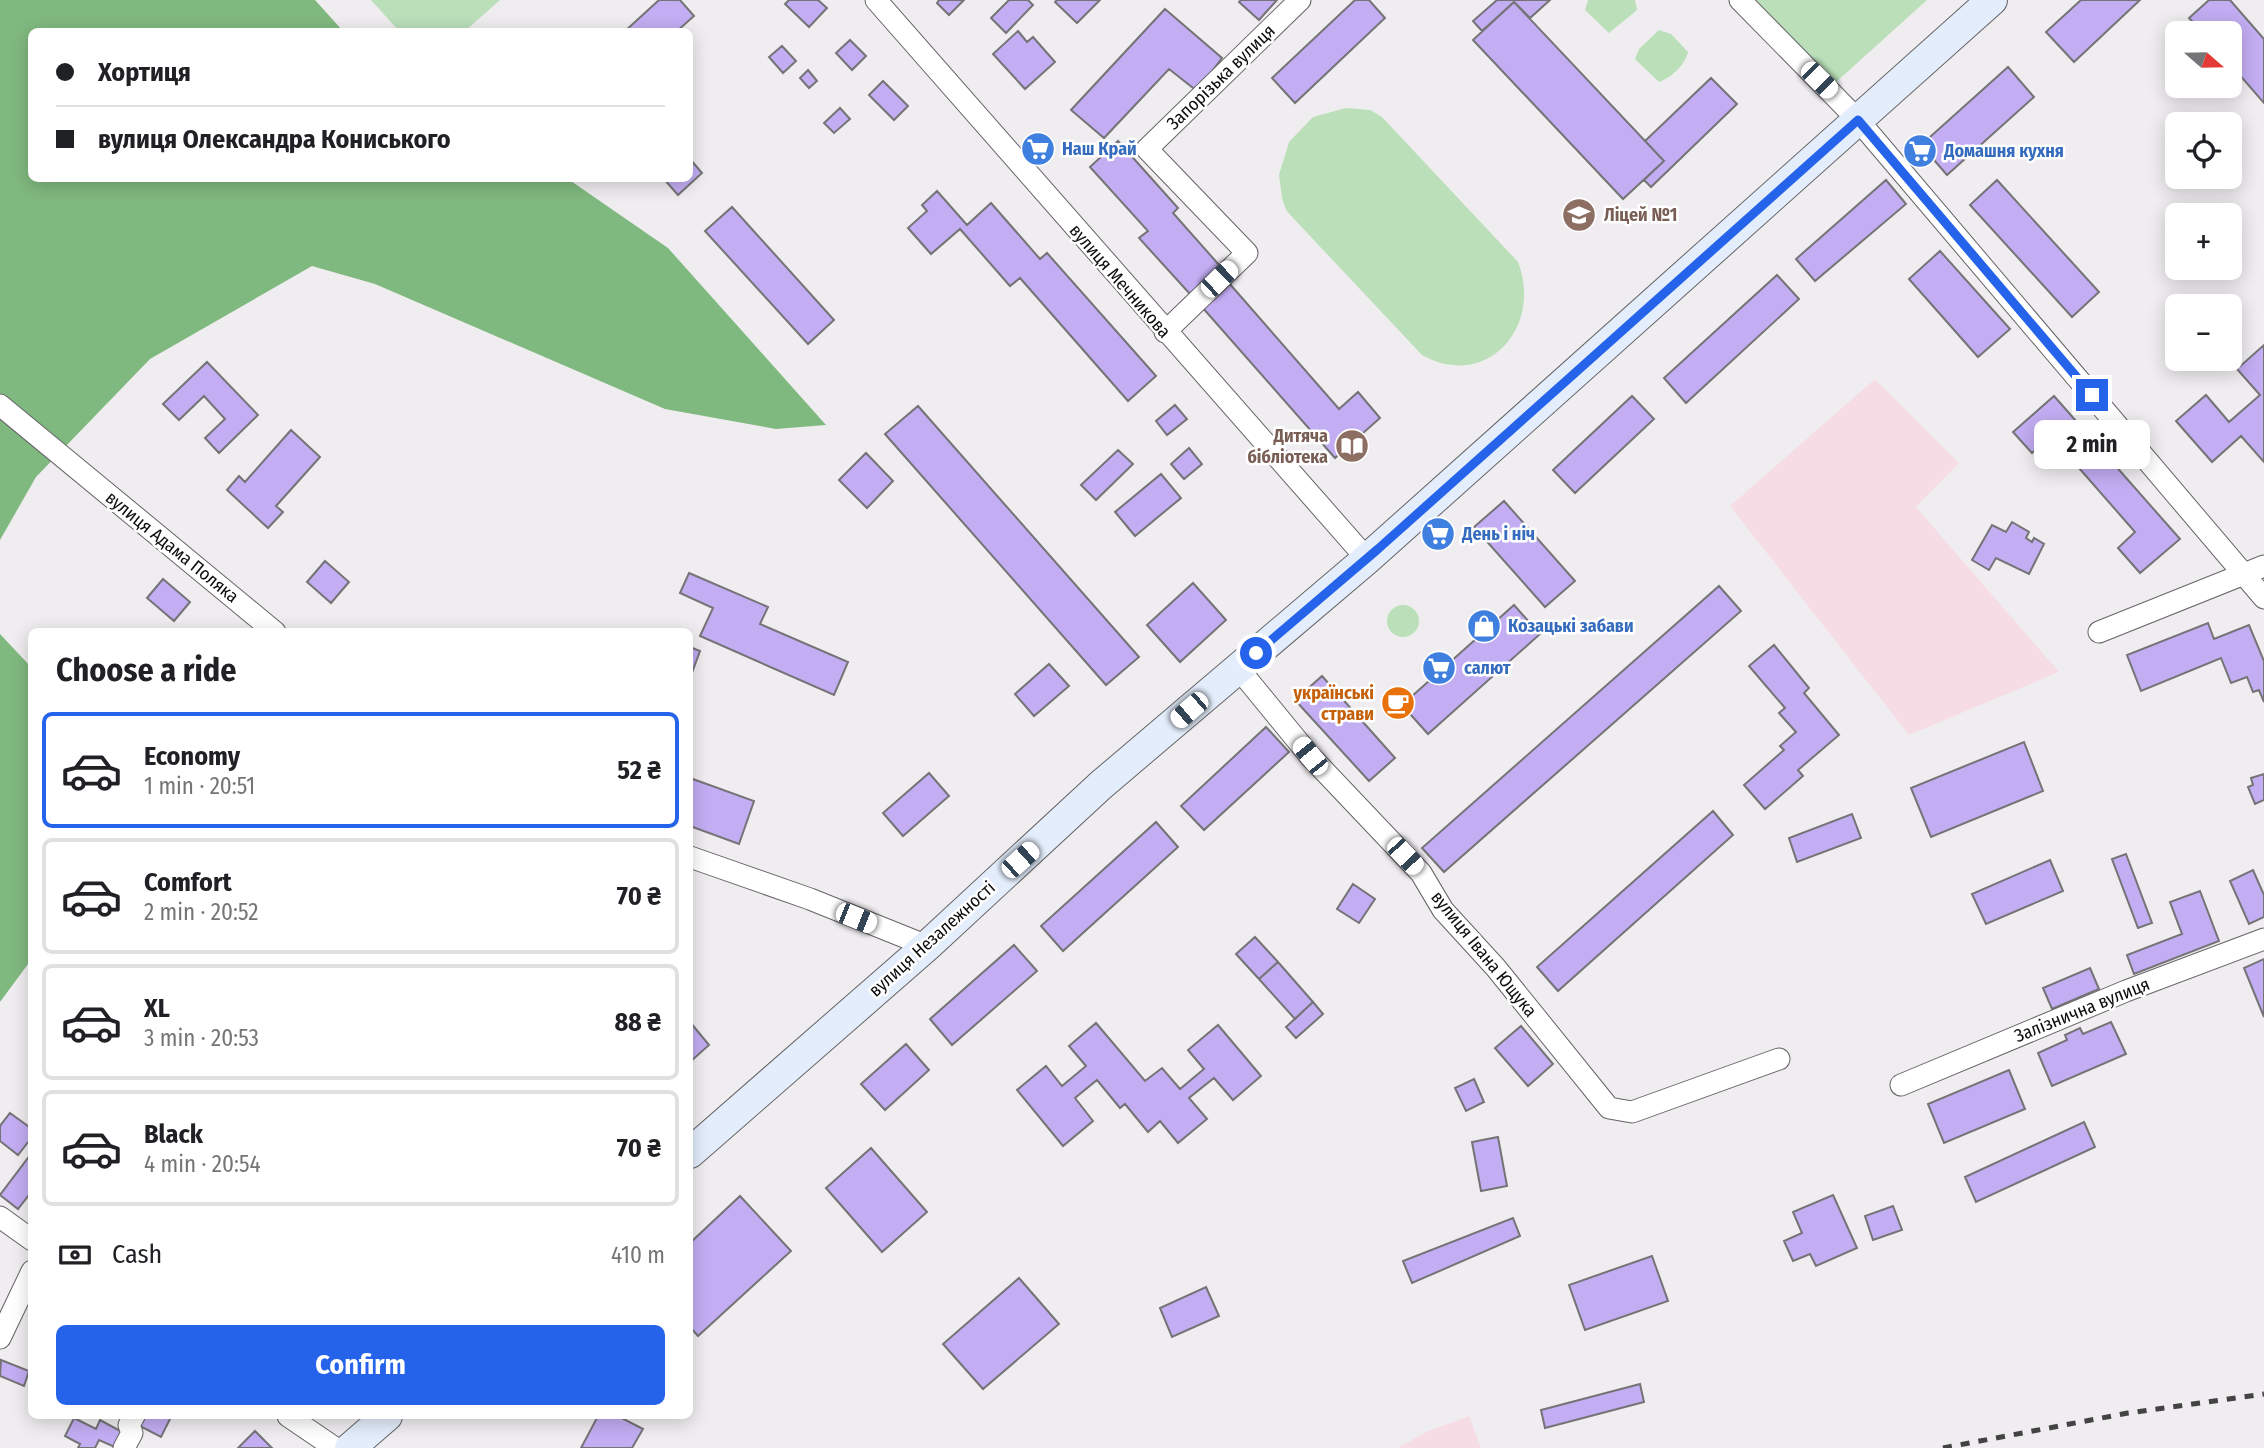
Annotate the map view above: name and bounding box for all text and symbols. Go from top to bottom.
street label: Запорізька вулиця [1162,20,1280,134]
north arrow [2165,21,2242,98]
map controls [2165,21,2242,371]
text: Хортиця [98,57,191,88]
car [1797,58,1842,102]
button: locate [2165,112,2242,189]
text: вулиця Олександра Кониського [98,124,451,155]
supermarket icon: Наш Край [1019,130,1057,168]
supermarket icon: Домашня кухня [1901,132,1939,170]
place label: Наш Край [1062,138,1137,160]
place label: Домашня кухня [1943,140,2064,162]
school or university icon: Ліцей №1 [1560,196,1598,234]
button: + [2165,203,2242,280]
place label: Ліцей №1 [1604,204,1677,226]
street label: вулиця Мечникова [1065,220,1175,343]
car [1197,257,1242,301]
button: − [2165,294,2242,371]
route end [2076,379,2108,411]
callout: 2 min [2034,420,2150,468]
place label: Дитяча бібліотека [1247,425,1328,468]
library icon: Дитяча бібліотека [1333,427,1371,465]
text: 2 min [2067,430,2118,458]
street label: вулиця Адама Поляка [101,487,243,608]
supermarket icon: День і ніч [1419,515,1457,553]
place label: День і ніч [1461,523,1535,545]
shop icon: Козацькі забави [1465,607,1503,645]
place label: Козацькі забави [1508,615,1634,637]
route start [1240,637,1272,669]
supermarket icon: салют [1420,649,1458,687]
text: Choose a ride [56,651,237,689]
place label: салют [1464,657,1511,679]
place label: українські страви [1293,682,1374,725]
cafe icon: українські страви [1379,684,1417,722]
car [1167,688,1212,732]
car [1289,733,1332,779]
icon: car [60,739,123,802]
text: Economy [144,741,240,772]
text: 52 ₴ [617,755,661,786]
text: 1 min · 20:51 [144,772,255,800]
car [1383,833,1428,879]
car [998,838,1043,882]
icon: car [60,865,123,928]
text: Comfort [144,867,232,898]
street label: вулиця Незалежності [864,877,1000,1001]
text: 70 ₴ [617,881,661,912]
street label: вулиця Івана Ющука [1426,887,1542,1022]
text: 2 min · 20:52 [144,898,258,926]
car [833,900,880,936]
street label: Залізнична вулиця [2011,973,2153,1047]
icon: car [60,991,123,1054]
text: XL [144,993,170,1024]
text: 88 ₴ [614,1007,661,1038]
text: 3 min · 20:53 [144,1024,259,1052]
icon: car [60,1117,123,1180]
text: Black [144,1119,203,1150]
text: 70 ₴ [617,1133,661,1164]
text: 4 min · 20:54 [144,1150,261,1178]
icon: cash [56,1236,94,1274]
text: Cash [112,1239,162,1270]
text: 410 m [611,1241,665,1269]
button: Confirm [56,1325,665,1405]

